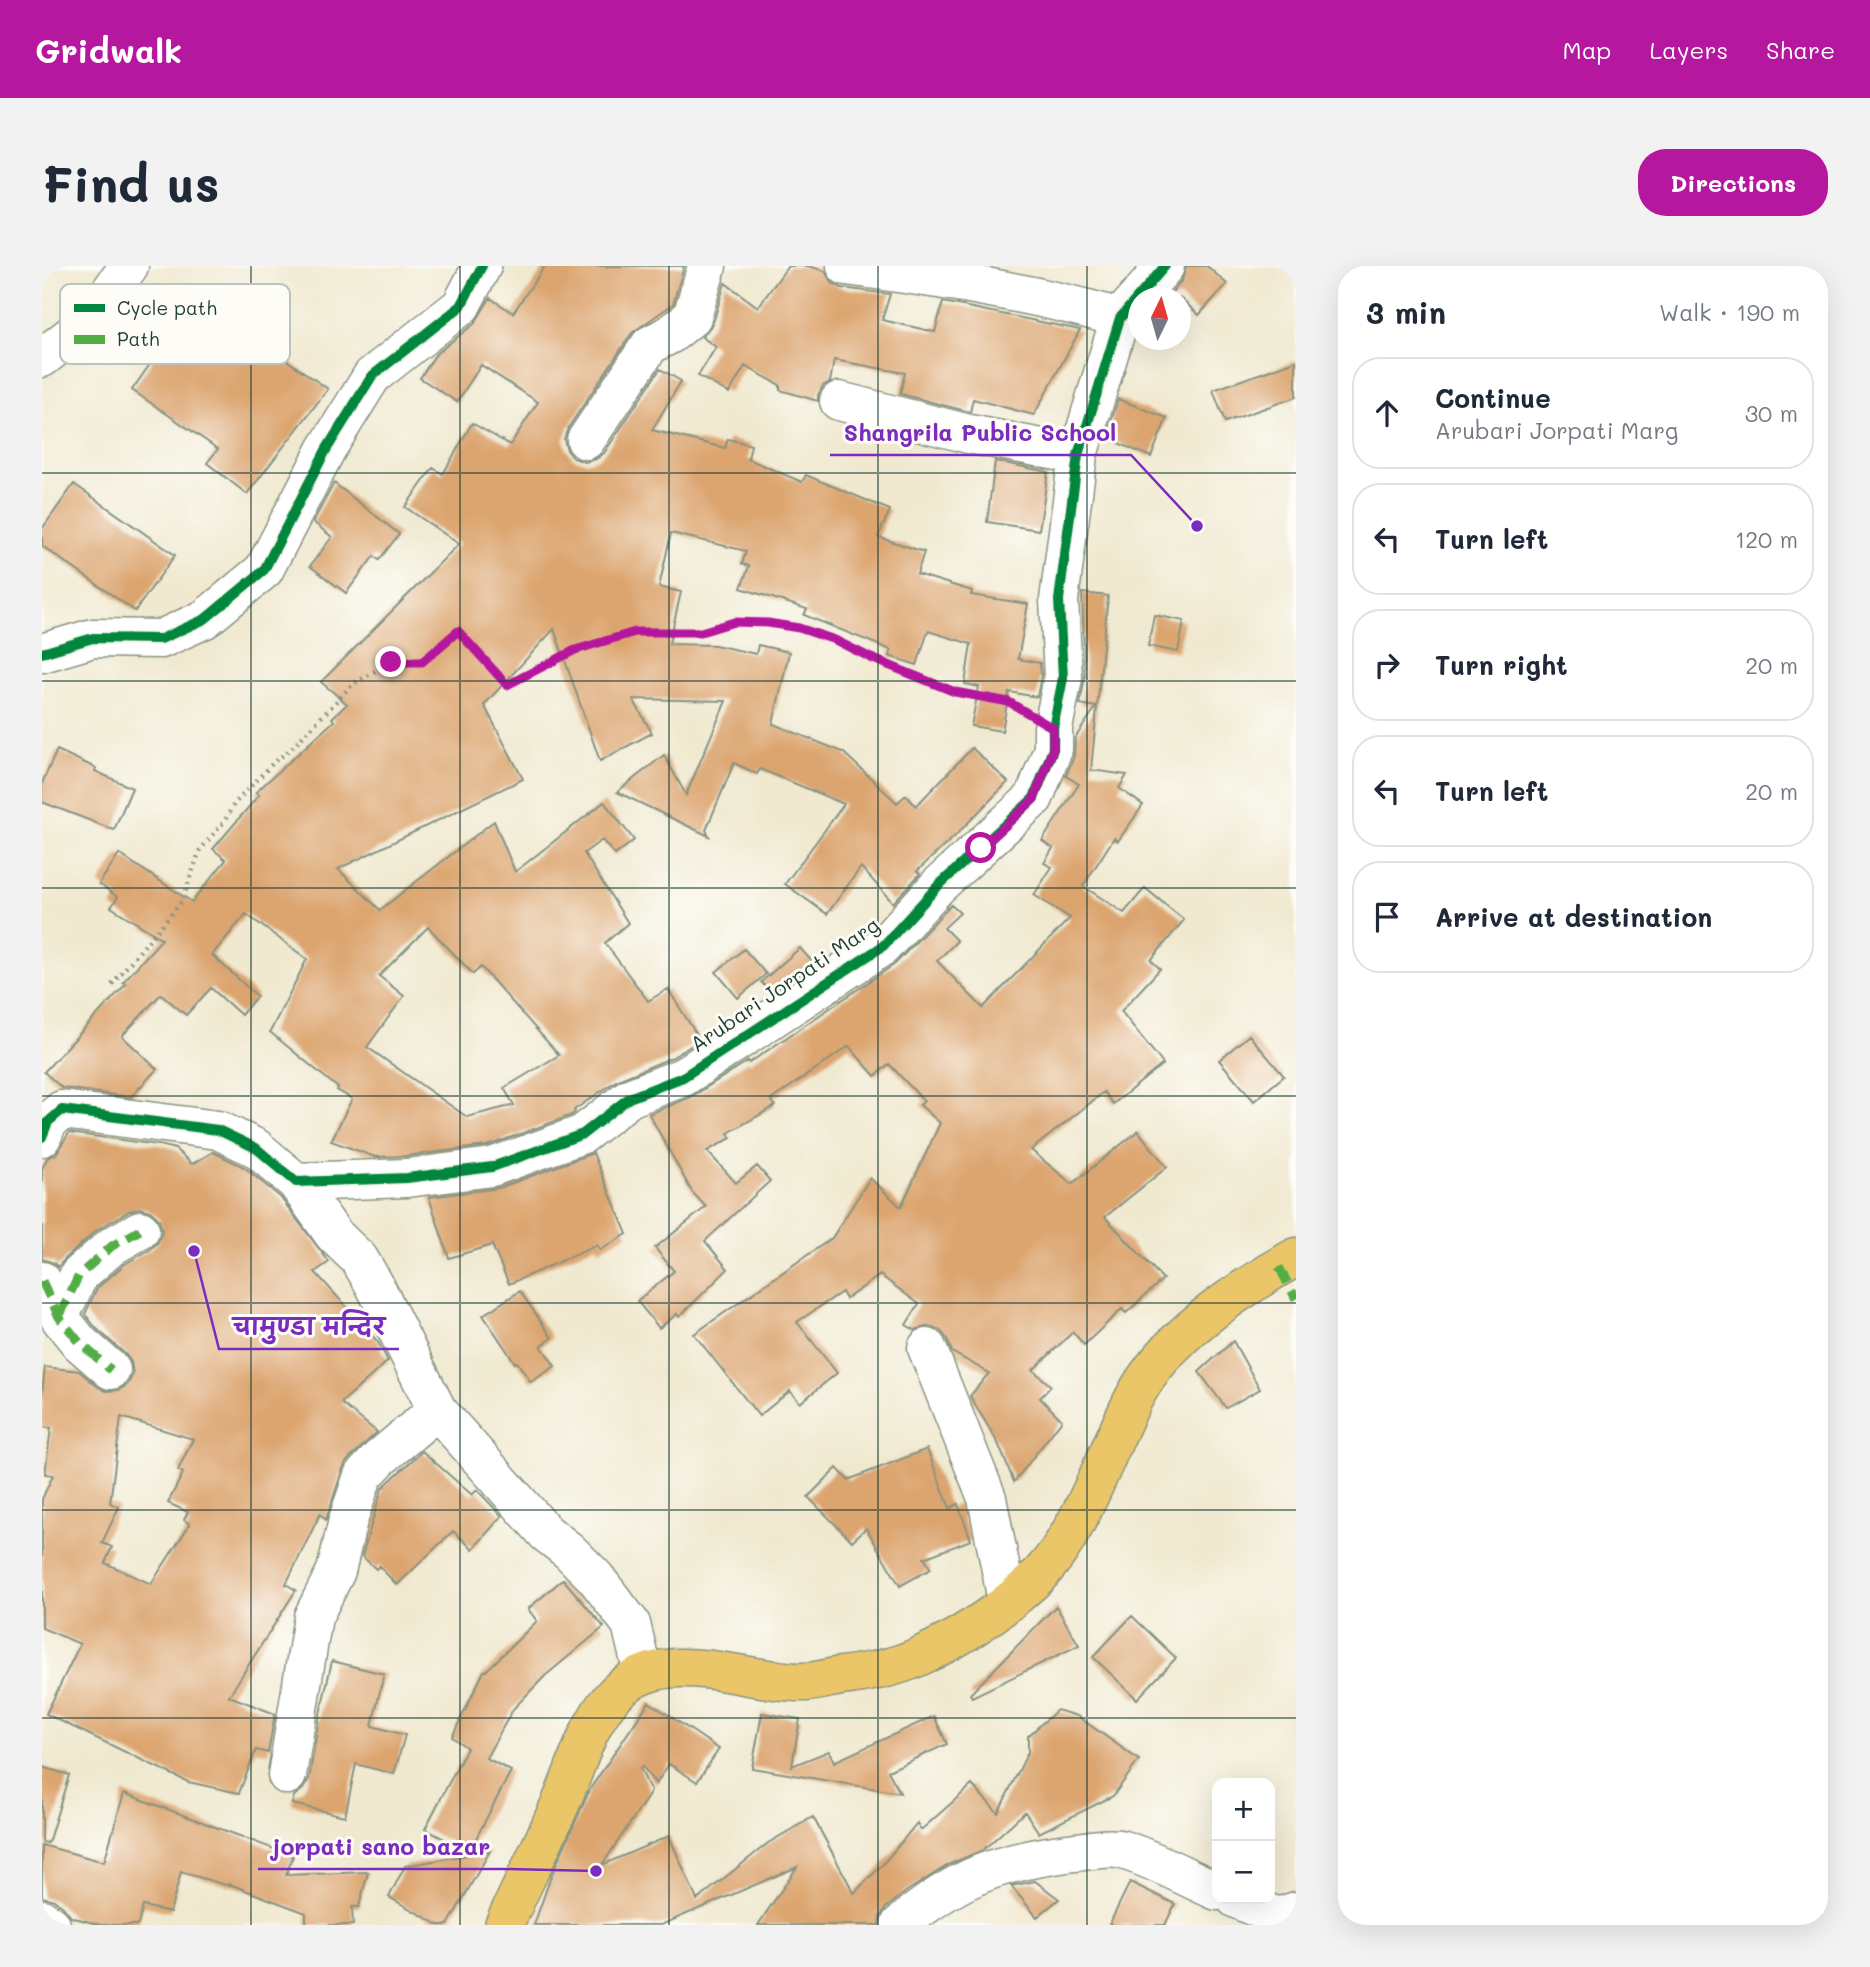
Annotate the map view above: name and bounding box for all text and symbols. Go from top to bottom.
text: Gridwalk [35,28,182,71]
text: Map [1563,34,1611,65]
text: Layers [1649,34,1728,65]
text: Share [1766,34,1835,65]
button: Directions [1638,149,1828,216]
text: Find us [42,151,220,214]
legend [60,284,290,364]
north arrow [1128,287,1191,350]
text: 3 min [1366,292,1446,332]
text: Cycle path [117,295,217,320]
text: Walk · 190 m [1659,297,1800,327]
text: Path [117,326,160,351]
text: Continue [1435,381,1551,415]
icon: ahead [1368,394,1406,432]
text: 30 m [1745,398,1798,428]
callout: Shangrila Public School [830,411,1131,455]
text: Arubari Jorpati Marg [1435,415,1678,445]
text: Shangrila Public School [844,417,1116,447]
icon: left [1368,520,1406,558]
text: Turn left [1435,522,1548,556]
text: 120 m [1735,524,1798,554]
route end [375,646,406,677]
icon: right [1368,646,1406,684]
text: Turn right [1435,648,1568,682]
text: 20 m [1745,650,1798,680]
icon: left [1368,772,1406,810]
text: Turn left [1435,774,1548,808]
text: 20 m [1745,776,1798,806]
route start [965,832,996,863]
icon: arrive [1368,898,1406,936]
text: Arrive at destination [1435,900,1712,934]
street label: Arubari Jorpati Marg [685,910,884,1057]
callout: चामुण्डा मन्दिर [219,1305,399,1349]
text: चामुण्डा मन्दिर [231,1309,387,1345]
map controls [1212,1778,1275,1904]
button: + [1212,1778,1275,1841]
callout: jorpati sano bazar [258,1825,504,1869]
text: jorpati sano bazar [270,1831,490,1861]
button: − [1212,1841,1275,1904]

